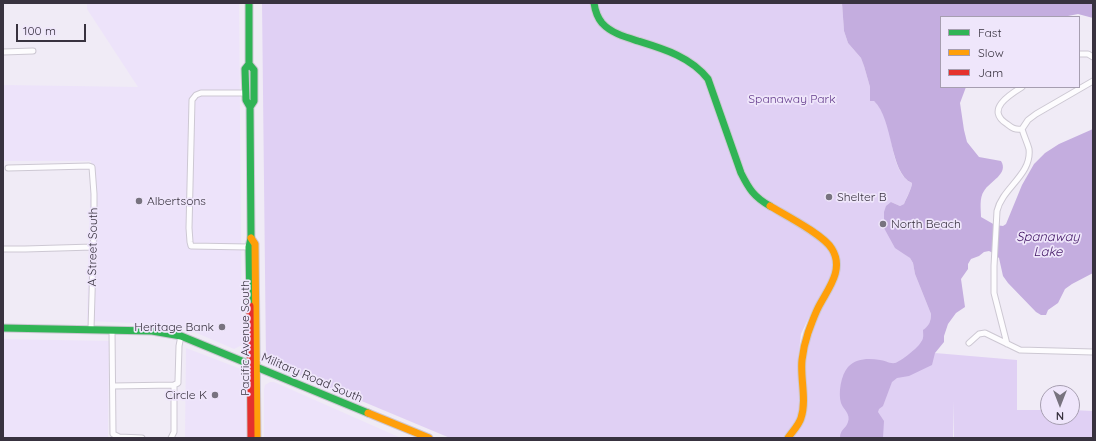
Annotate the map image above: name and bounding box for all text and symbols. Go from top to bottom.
scale bar [18,16,88,42]
legend [940,16,1080,88]
text: 100 m [23,23,56,38]
text: Fast [978,25,1002,40]
text: Slow [978,45,1004,60]
text: Jam [978,65,1003,80]
park label: Spanaway Park [748,92,836,106]
place label: Shelter B [837,190,887,204]
marker: Shelter B [824,192,834,202]
place label: Albertsons [147,194,206,208]
marker: Albertsons [134,196,144,206]
street label: A Street South [85,207,101,287]
place label: North Beach [891,217,961,231]
marker: North Beach [878,219,888,229]
water label: Spanaway Lake [1016,229,1080,260]
street label: Pacific Avenue South [238,280,252,396]
place label: Heritage Bank [134,320,214,334]
marker: Heritage Bank [217,322,227,332]
street label: Military Road South [259,350,365,406]
north arrow [1040,385,1080,425]
place label: Circle K [165,388,207,402]
marker: Circle K [210,390,220,400]
text: N [1056,409,1064,423]

